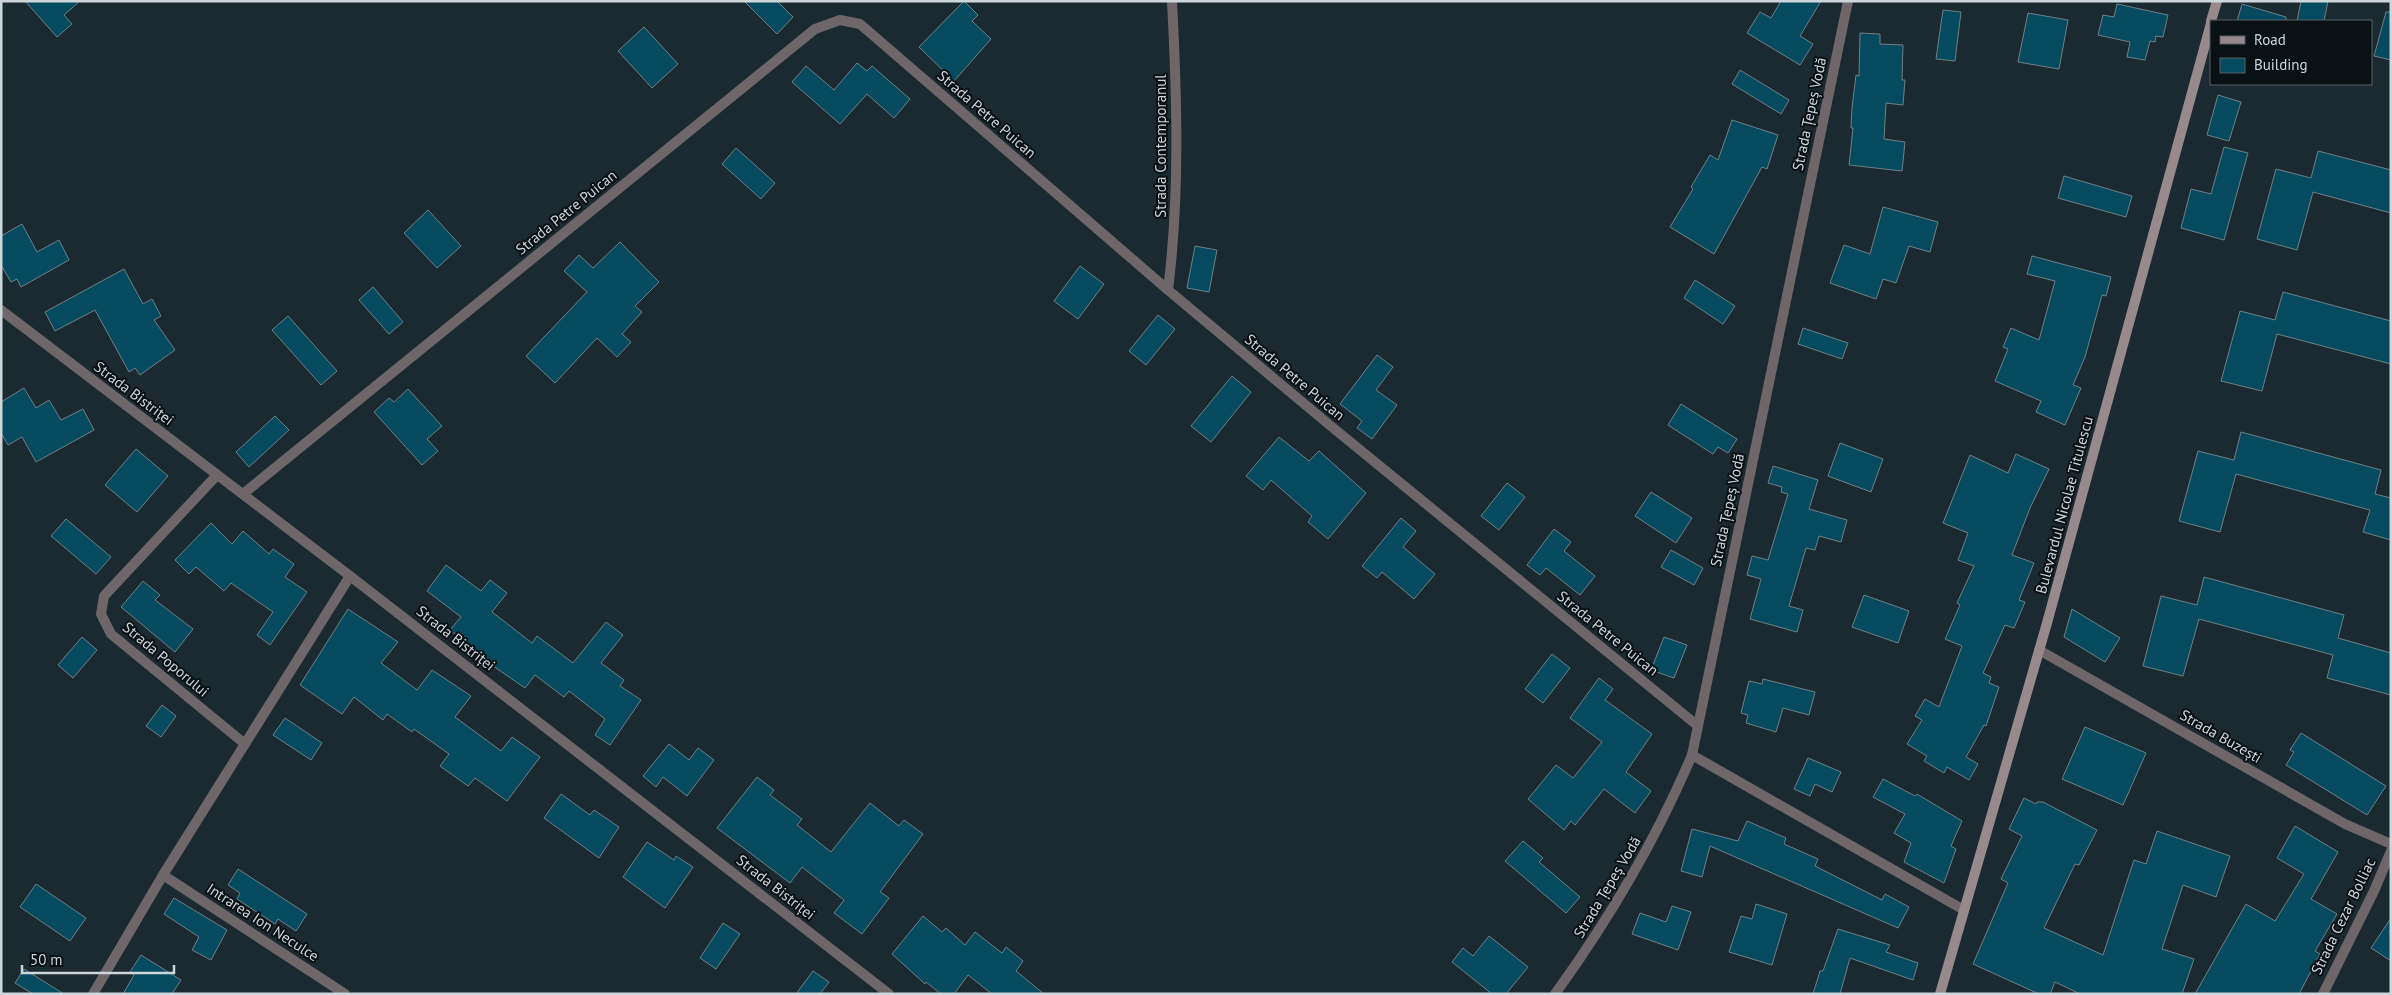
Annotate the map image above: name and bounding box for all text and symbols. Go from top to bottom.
legend [2210,20,2372,85]
text: Road [2254,30,2286,49]
text: Building [2254,55,2308,74]
street label: Strada Țepeș Vodă [1788,56,1830,172]
street label: Strada Petre Puican [934,66,1040,162]
street label: Strada Contemporanul [1151,74,1170,218]
street label: Strada Petre Puican [512,165,620,259]
street label: Strada Petre Puican [1241,330,1349,424]
street label: Strada Bistriței [90,357,178,429]
street label: Bulevardul Nicolae Titulescu [2031,414,2097,596]
street label: Strada Țepeș Vodă [1706,452,1748,568]
street label: Strada Petre Puican [1554,586,1662,680]
street label: Strada Bistriței [413,601,499,675]
street label: Strada Poporului [119,617,213,701]
street label: Strada Buzești [2177,705,2265,767]
street label: Strada Țepeș Vodă [1569,833,1645,941]
street label: Strada Bistriței [733,850,819,924]
street label: Strada Cezar Bolliac [2306,854,2380,978]
street label: Intrarea Ion Neculce [203,879,323,965]
scale bar [22,942,175,974]
text: 50 m [30,950,63,969]

